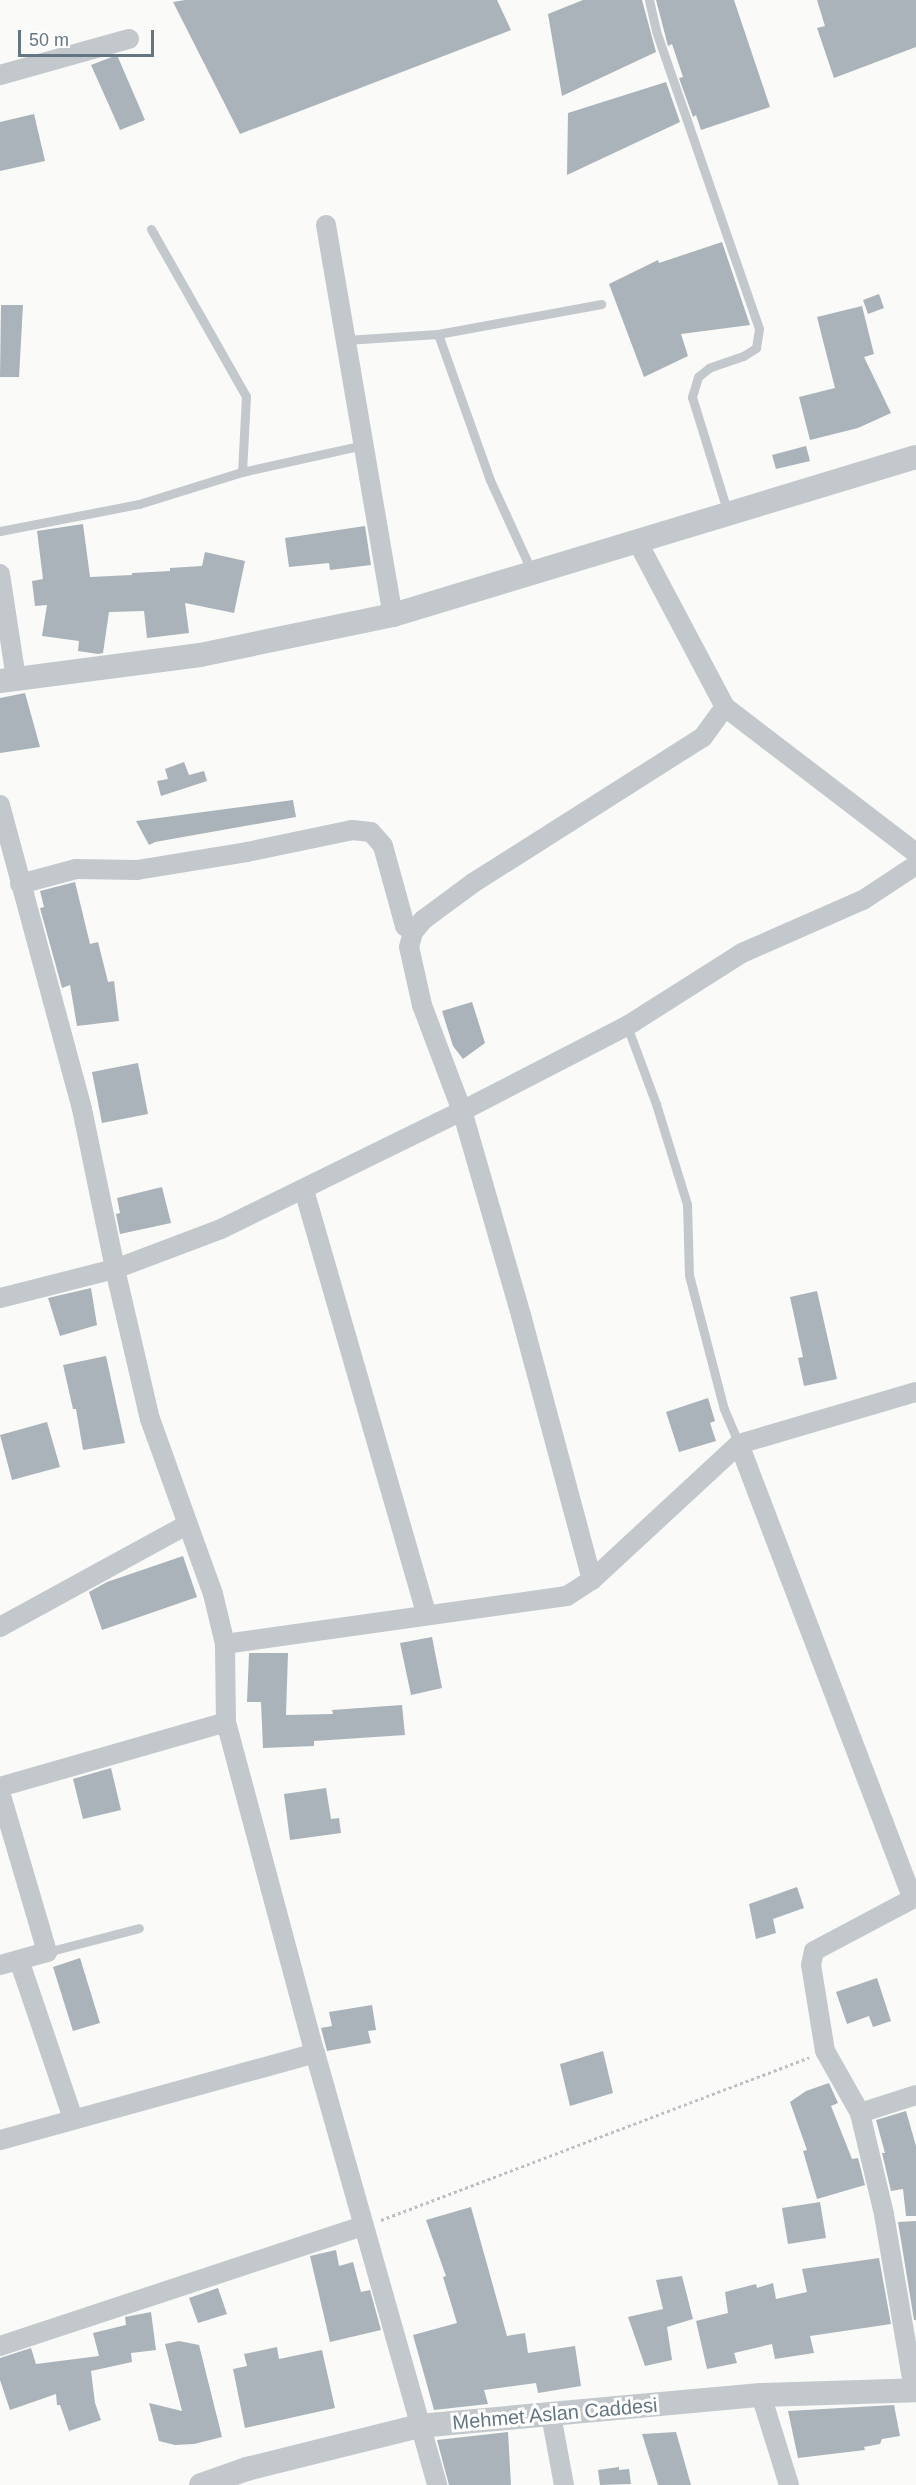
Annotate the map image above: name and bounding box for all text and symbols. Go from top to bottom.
scale bar [21,18,158,56]
text: 50 m [29,30,69,50]
street label: Mehmet Aslan Caddesi [451,2393,659,2435]

